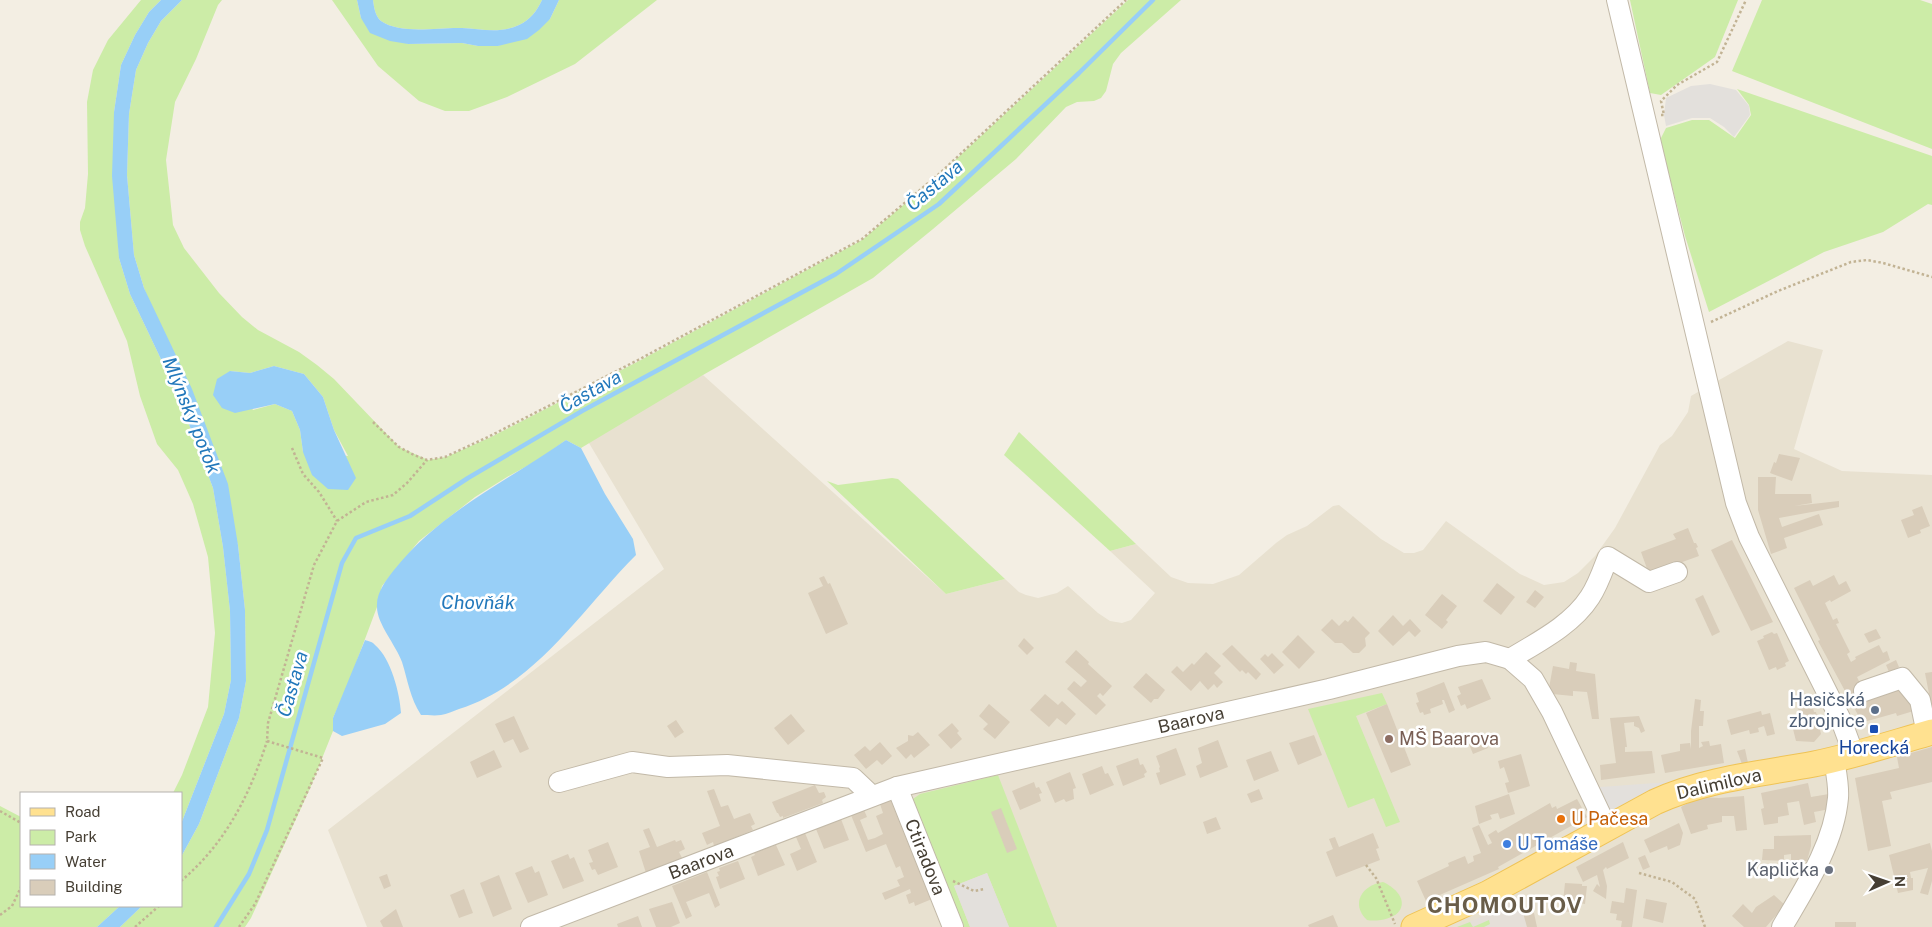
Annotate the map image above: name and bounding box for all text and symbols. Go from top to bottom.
water label: Častava [901,155,967,215]
water label: Mlýnský potok [159,353,226,477]
water label: Častava [555,365,625,417]
water label: Chovňák [441,591,516,613]
water label: Častava [272,649,312,719]
place label: Hasičská zbrojnice [1789,689,1865,731]
street label: Baarova [1156,702,1226,737]
marker: Hasičská zbrojnice [1869,704,1881,716]
marker: Horecká [1868,723,1880,735]
place label: MŠ Baarova [1399,728,1499,749]
marker: MŠ Baarova [1383,733,1395,745]
place label: Horecká [1839,737,1909,758]
street label: Dalimilova [1674,764,1763,803]
legend [20,792,182,907]
text: Road [65,803,101,820]
place label: U Pačesa [1571,808,1648,829]
marker: U Pačesa [1555,813,1567,825]
street label: Ctiradova [901,816,950,898]
text: Park [65,828,97,845]
place label: U Tomáše [1517,833,1598,854]
marker: U Tomáše [1501,838,1513,850]
street label: Baarova [665,840,736,883]
text: Water [65,853,107,870]
north arrow [1862,857,1912,907]
place label: Kaplička [1747,859,1819,880]
marker: Kaplička [1823,864,1835,876]
text: N [1892,876,1908,887]
text: Building [65,878,123,895]
district label: CHOMOUTOV [1427,892,1583,918]

